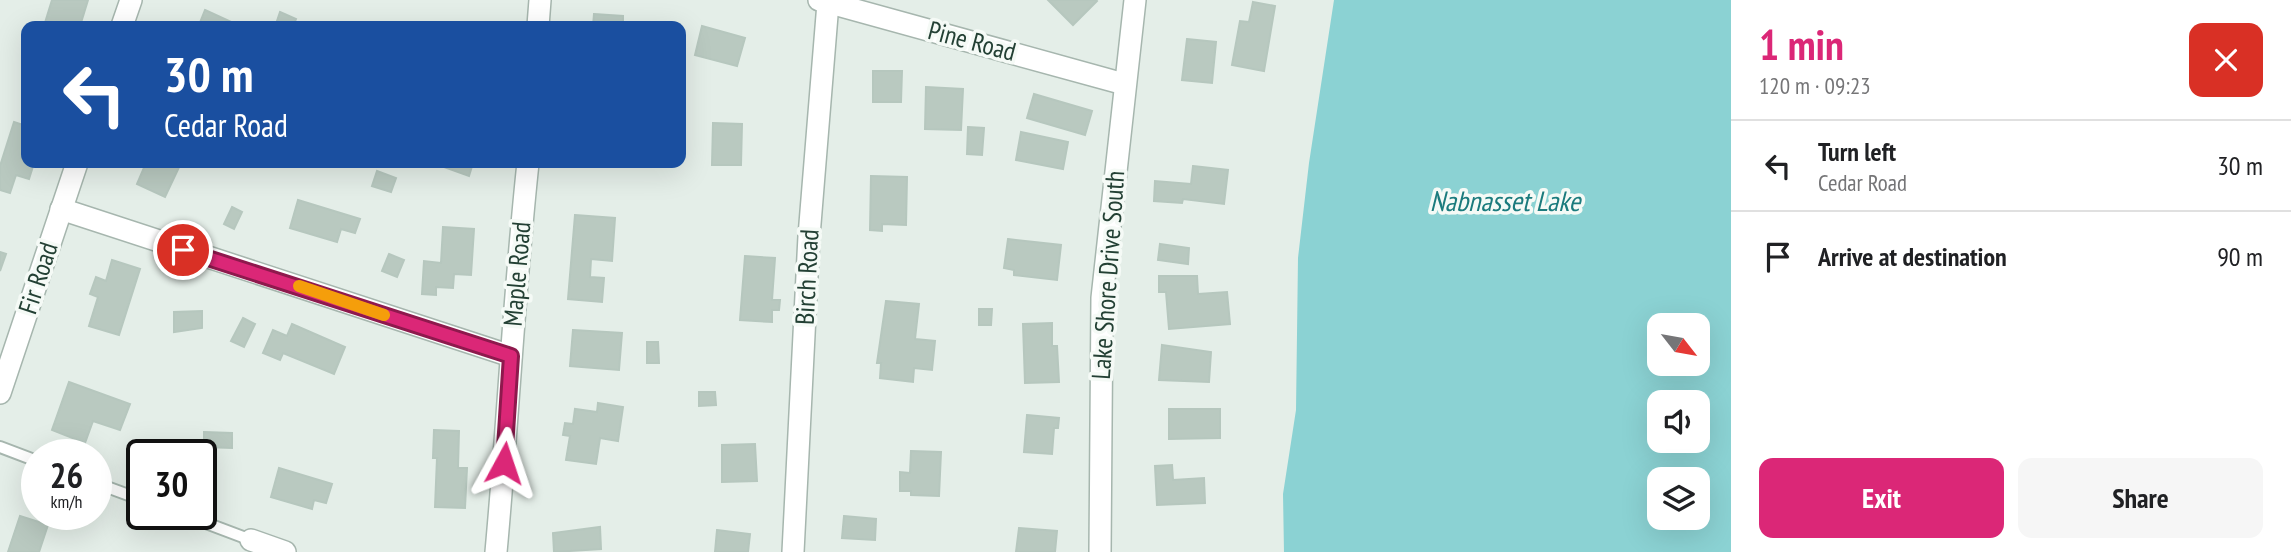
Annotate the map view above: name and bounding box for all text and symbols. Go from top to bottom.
street label: Pine Road [925,13,1020,68]
text: 1 min [1759,17,1844,72]
button: close [2189,23,2263,97]
text: 30 m [164,42,253,106]
icon: left [49,49,140,140]
text: 120 m · 09:23 [1759,71,1871,100]
text: Cedar Road [164,104,288,146]
text: Turn left [1818,135,1896,168]
icon: left [1759,147,1797,185]
text: 30 m [2217,149,2263,182]
text: Cedar Road [1818,168,1907,197]
street label: Lake Shore Drive South [1084,170,1131,380]
water label: Nabnasset Lake [1430,182,1583,219]
pin [153,220,213,280]
street label: Maple Road [495,220,538,328]
street label: Birch Road [788,228,825,326]
icon: arrive [164,231,202,269]
street label: Fir Road [10,238,65,318]
icon: arrive [1759,238,1797,276]
text: Arrive at destination [1818,240,2007,273]
text: 90 m [2217,240,2263,273]
north arrow [1647,313,1710,376]
map controls [1647,313,1710,530]
button: sound [1647,390,1710,453]
position arrow [467,426,541,500]
speed limit sign: 30 [126,439,217,530]
text: 26 [50,452,83,498]
button: Exit [1759,458,2004,538]
button: Share [2018,458,2263,538]
button: layers [1647,467,1710,530]
text: km/h [51,490,82,513]

